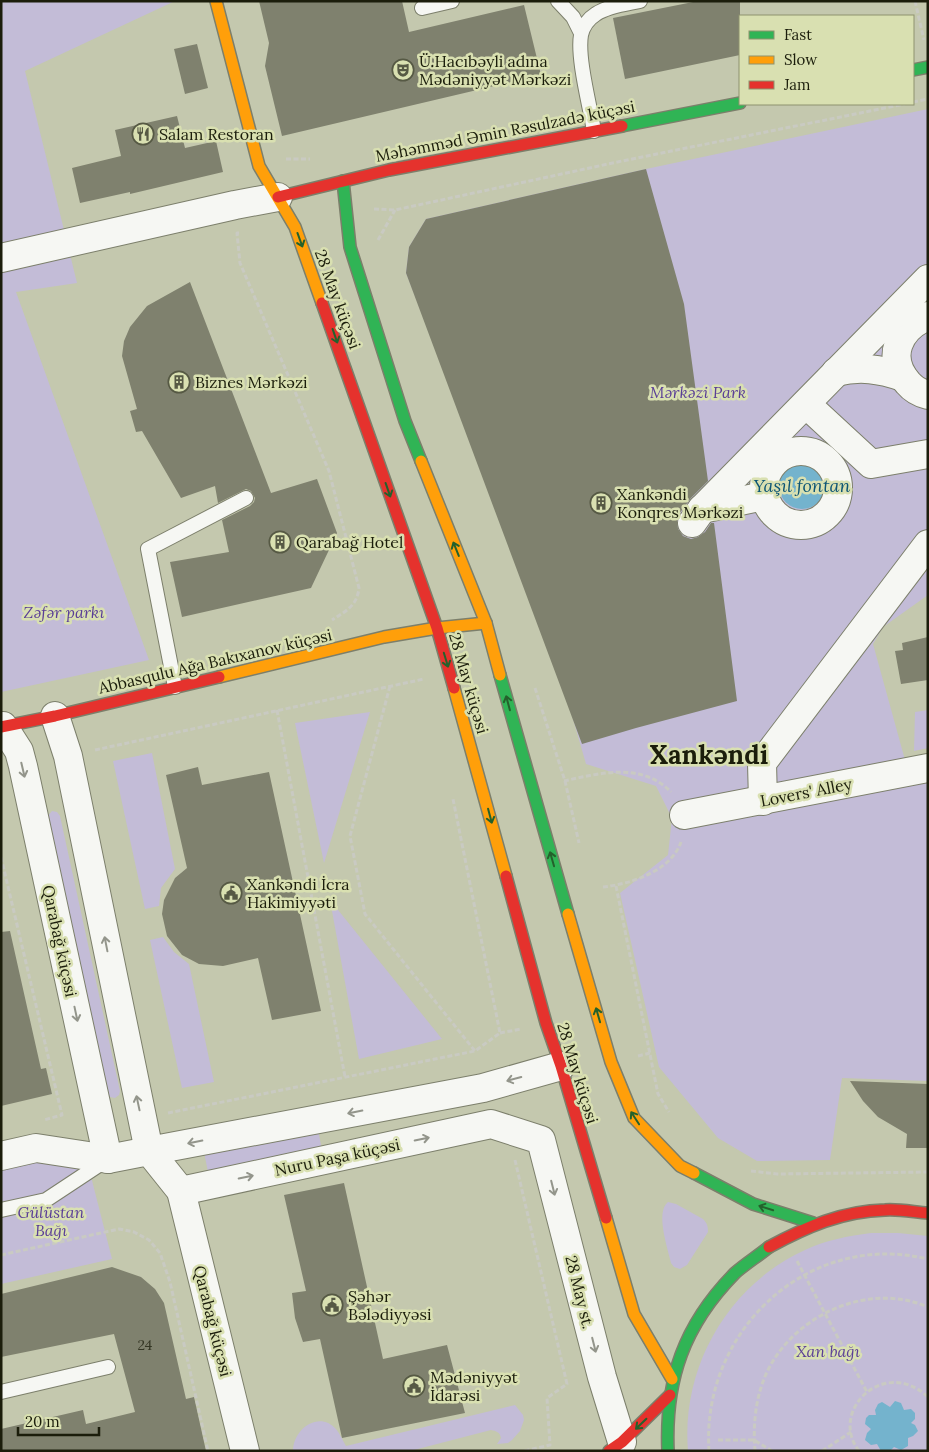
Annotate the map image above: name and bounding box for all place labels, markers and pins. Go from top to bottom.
place label: Ü.Hacıbəyli adına Mədəniyyət Mərkəzi [419,51,571,89]
theatre icon: Ü.Hacıbəyli adına Mədəniyyət Mərkəzi [391,58,415,82]
restaurant icon: Salam Restoran [131,122,155,146]
place label: Salam Restoran [159,124,274,144]
building icon: Biznes Mərkəzi [167,370,191,394]
place label: Biznes Mərkəzi [195,372,308,392]
place label: Xankəndi Konqres Mərkəzi [617,484,743,522]
building icon: Xankəndi Konqres Mərkəzi [589,491,613,515]
building icon: Qarabağ Hotel [268,530,292,554]
place label: Qarabağ Hotel [296,532,403,552]
place label: Xankəndi İcra Hakimiyyəti [247,874,350,912]
public building icon: Xankəndi İcra Hakimiyyəti [219,881,243,905]
place label: Şəhər Bələdiyyəsi [348,1286,431,1324]
public building icon: Şəhər Bələdiyyəsi [320,1293,344,1317]
place label: Mədəniyyət İdarəsi [430,1367,519,1405]
public building icon: Mədəniyyət İdarəsi [402,1374,426,1398]

